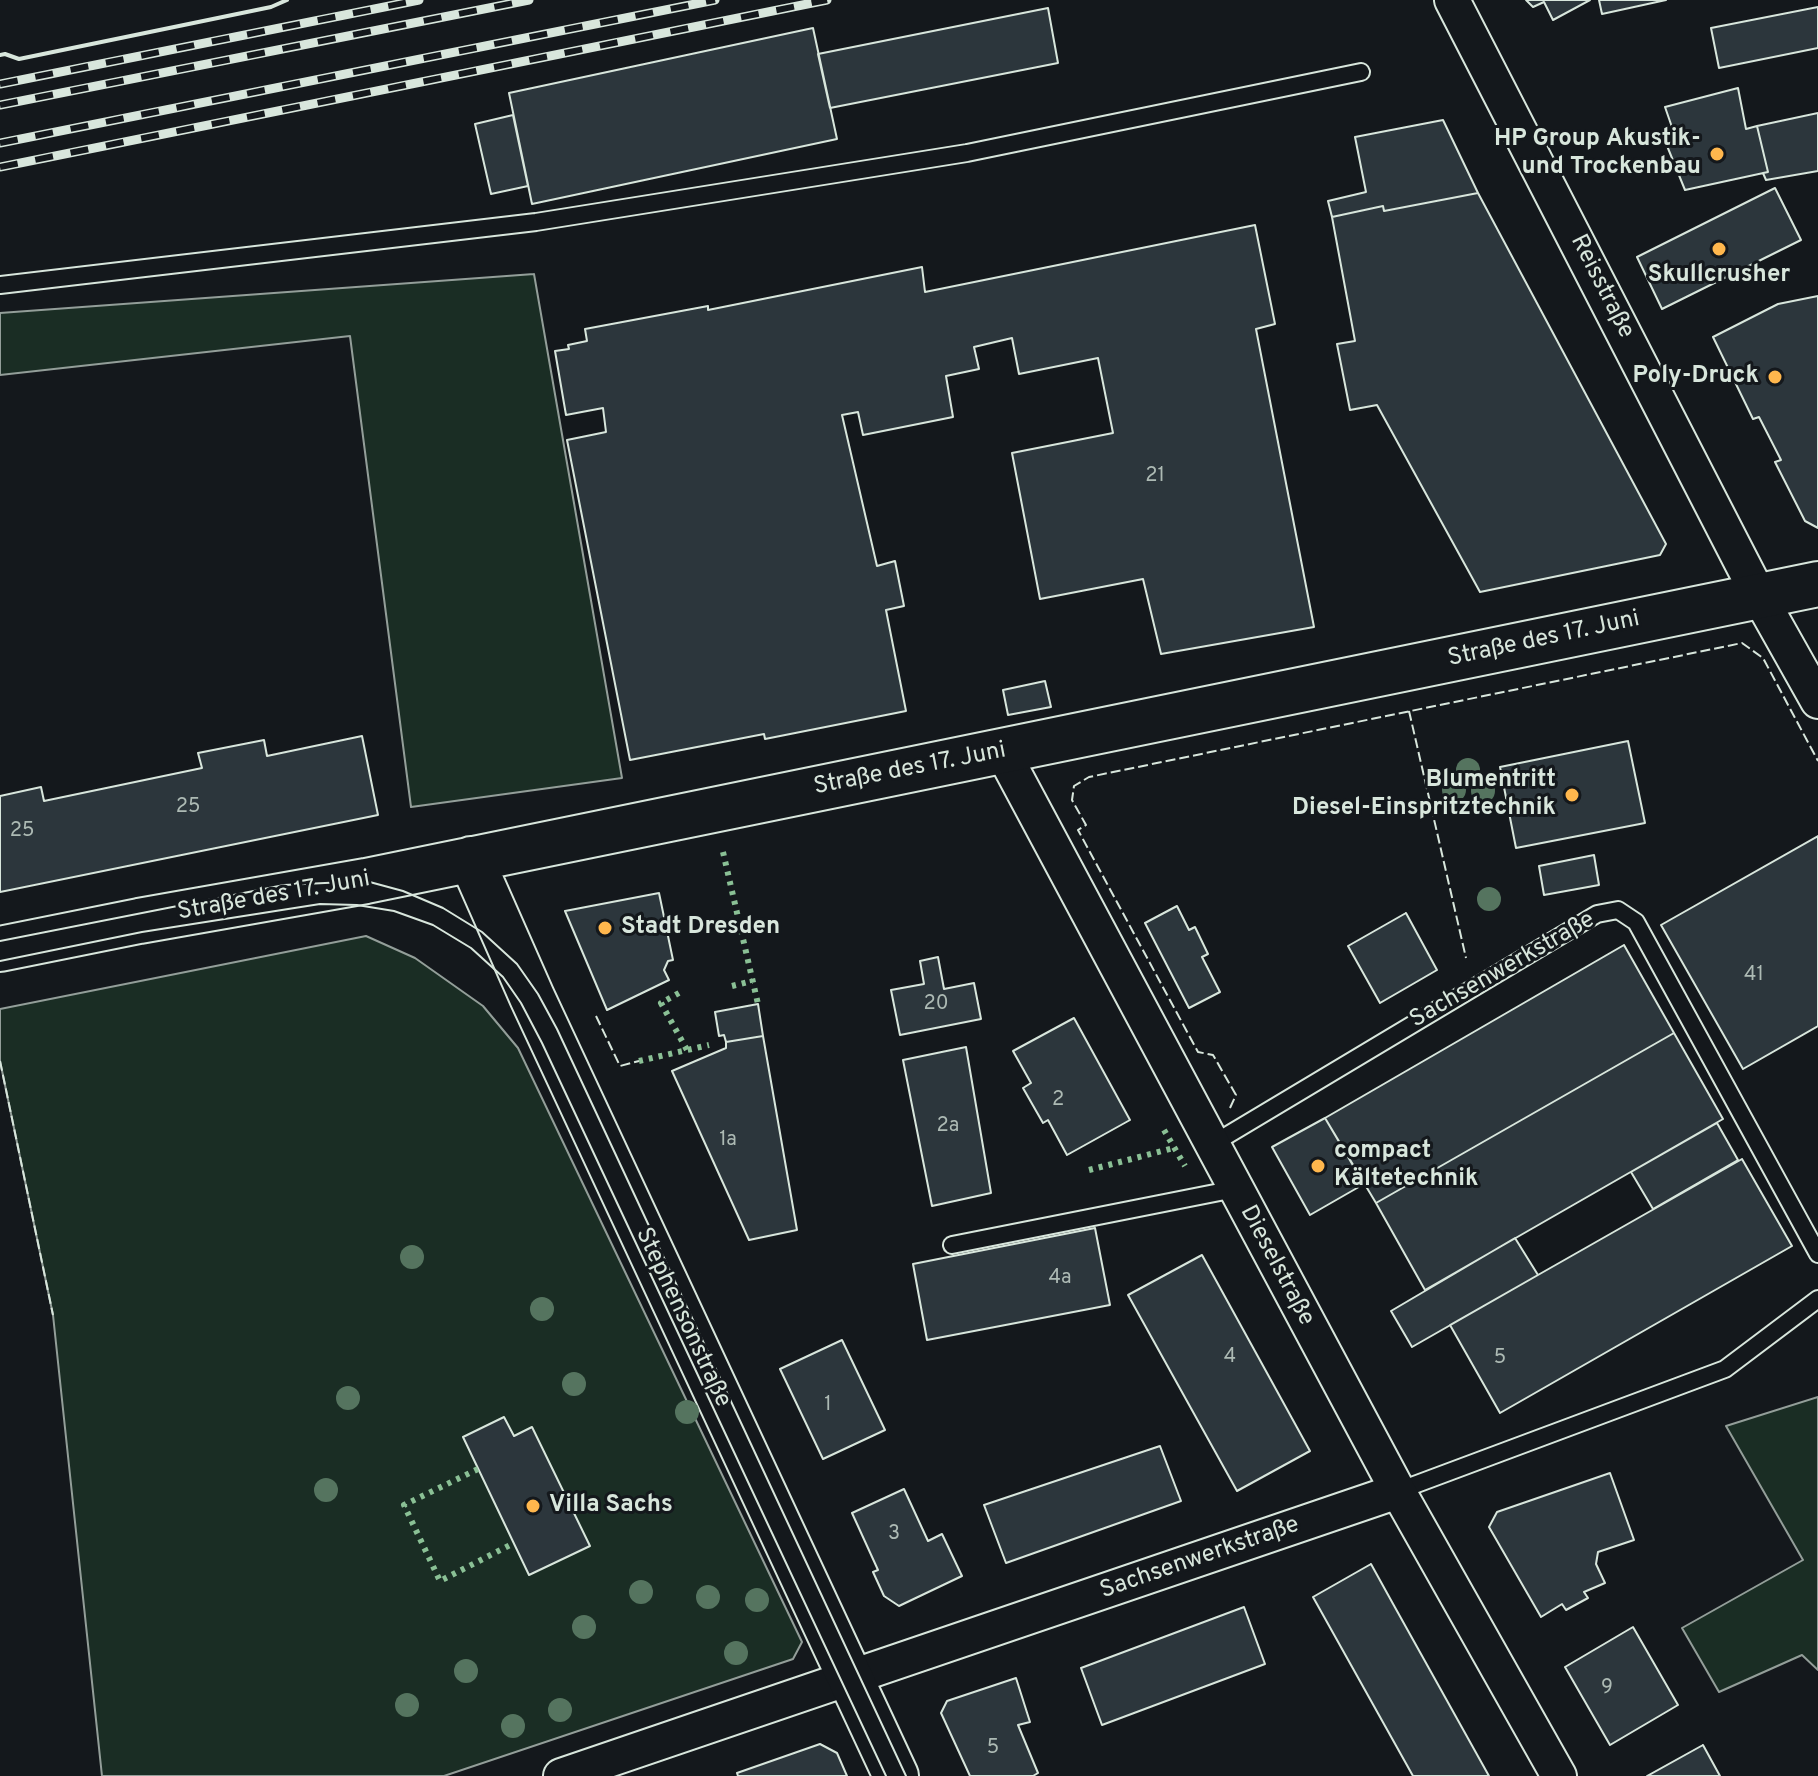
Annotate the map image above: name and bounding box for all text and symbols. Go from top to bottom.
place label: HP Group Akustik- und Trockenbau [1494,126,1701,182]
marker: HP Group Akustik- und Trockenbau [1708,145,1726,163]
street label: Reisstraße [1563,230,1639,344]
marker: Skullcrusher [1710,240,1728,258]
place label: Skullcrusher [1648,262,1790,290]
place label: Poly-Druck [1632,363,1759,391]
marker: Poly-Druck [1766,368,1784,386]
house number: 21 [1145,465,1165,489]
street label: Straße des 17. Juni [1446,606,1642,674]
street label: Straße des 17. Juni [812,737,1008,803]
place label: Blumentritt Diesel-Einspritztechnik [1292,767,1556,823]
marker: Blumentritt Diesel-Einspritztechnik [1563,786,1581,804]
house number: 25 [176,796,200,820]
house number: 25 [10,820,34,844]
street label: Straße des 17. Juni [175,866,373,928]
street label: Sachsenwerkstraße [1405,906,1601,1036]
place label: Stadt Dresden [621,914,780,942]
marker: Stadt Dresden [596,919,614,937]
house number: 41 [1744,964,1764,988]
house number: 20 [923,993,949,1017]
house number: 2 [1052,1089,1064,1113]
house number: 2a [937,1115,959,1139]
house number: 1a [719,1129,737,1153]
place label: compact Kältetechnik [1334,1138,1478,1194]
marker: compact Kältetechnik [1309,1157,1327,1175]
street label: Dieselstraße [1232,1201,1320,1331]
street label: Stephensonstraße [628,1224,736,1412]
house number: 4a [1049,1267,1071,1291]
house number: 4 [1224,1346,1236,1370]
house number: 5 [1494,1347,1506,1371]
house number: 1 [824,1394,832,1418]
place label: Villa Sachs [549,1492,673,1520]
marker: Villa Sachs [524,1497,542,1515]
street label: Sachsenwerkstraße [1097,1511,1303,1607]
house number: 3 [888,1523,900,1547]
house number: 9 [1601,1677,1613,1701]
house number: 5 [987,1737,999,1761]

